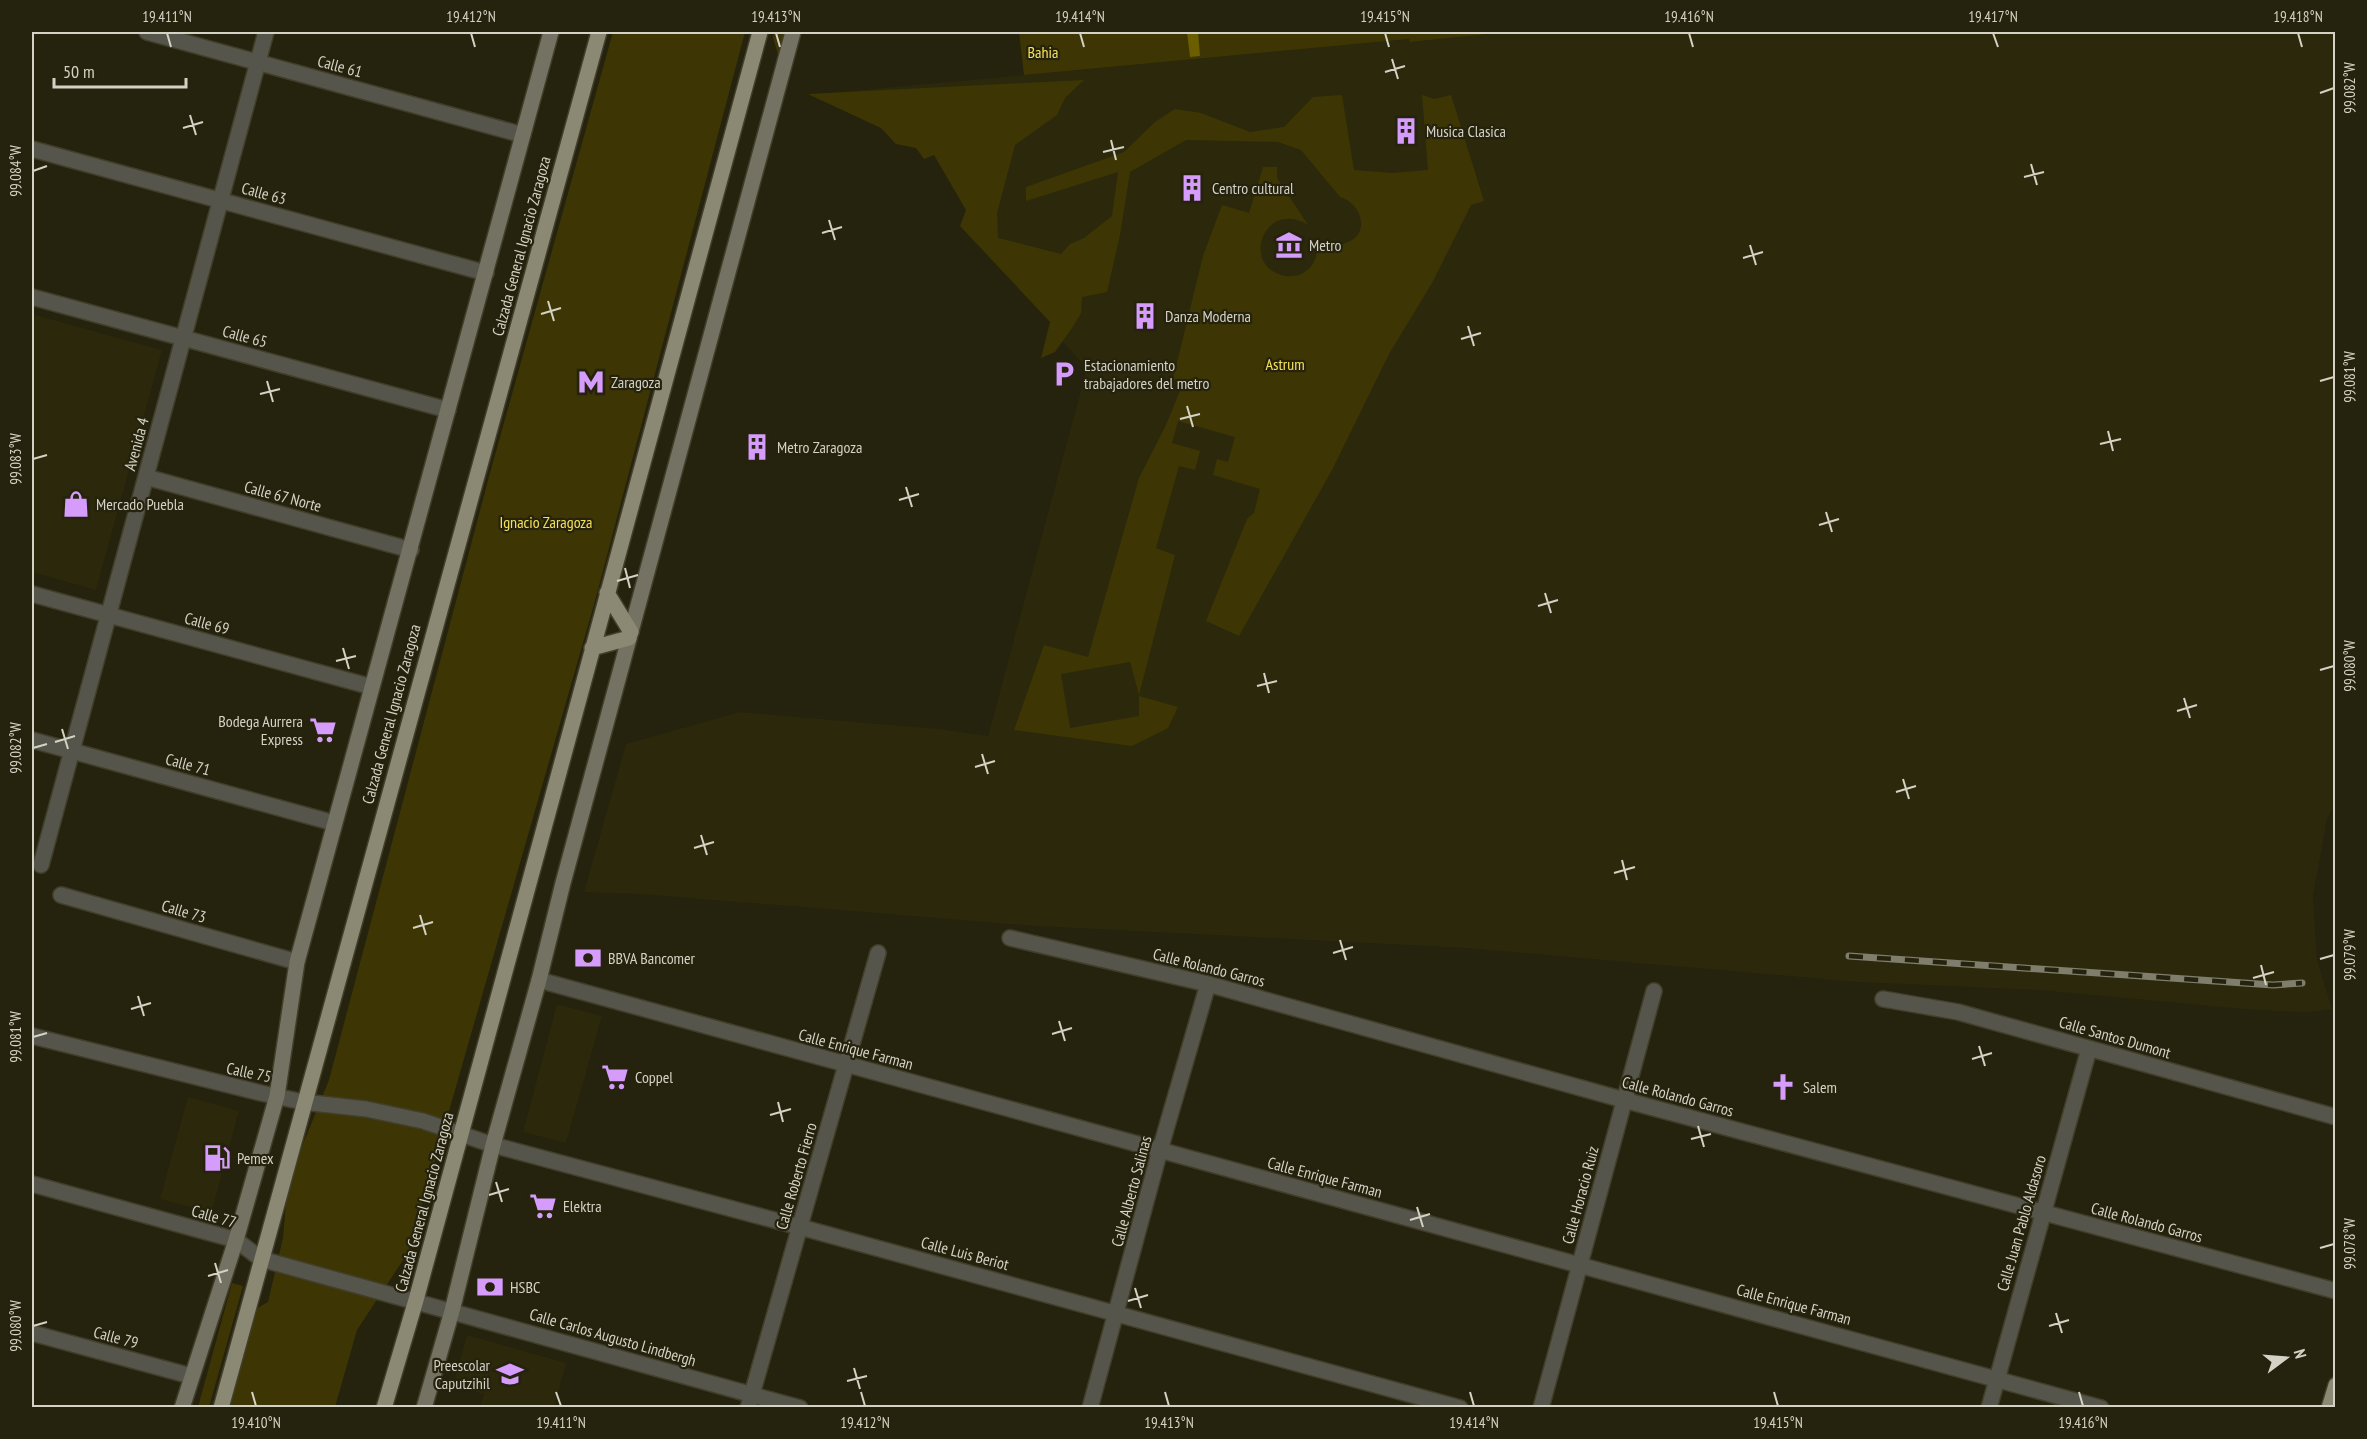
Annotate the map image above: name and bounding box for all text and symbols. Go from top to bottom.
text: 19.411°N [142,7,192,26]
text: 19.412°N [446,7,496,26]
text: 19.413°N [751,7,801,26]
text: 19.414°N [1055,7,1105,26]
text: 19.415°N [1360,7,1410,26]
text: 19.416°N [1664,7,1714,26]
text: 19.417°N [1968,7,2018,26]
text: 19.418°N [2273,7,2323,26]
park label: Bahia [1028,42,1058,62]
street label: Calle 61 [315,50,365,82]
scale bar [54,51,186,89]
text: 50 m [63,60,95,83]
text: 99.082°W [2340,62,2359,114]
building icon: Musica Clasica [1391,116,1421,146]
place label: Musica Clasica [1426,121,1506,141]
text: 99.084°W [6,145,25,197]
street label: Calzada General Ignacio Zaragoza [487,154,555,338]
building icon: Centro cultural [1177,173,1207,203]
street label: Calle 63 [239,177,289,209]
place label: Centro cultural [1212,178,1294,198]
museum icon: Metro [1274,230,1304,260]
place label: Metro [1309,235,1342,255]
building icon: Danza Moderna [1130,301,1160,331]
place label: Danza Moderna [1165,306,1251,326]
street label: Calle 65 [220,320,270,352]
text: 99.081°W [2340,351,2359,403]
park label: Astrum [1265,354,1305,374]
place label: Estacionamiento trabajadores del metro [1084,355,1209,393]
parking icon: Estacionamiento trabajadores del metro [1049,359,1079,389]
metro station icon: Zaragoza [576,367,606,397]
place label: Zaragoza [611,372,661,392]
street label: Avenida 4 [119,415,153,473]
building icon: Metro Zaragoza [742,432,772,462]
text: 99.083°W [6,433,25,485]
place label: Metro Zaragoza [777,437,862,457]
street label: Calle 67 Norte [242,476,324,516]
shop icon: Mercado Puebla [61,489,91,519]
place label: Mercado Puebla [96,494,184,514]
park label: Ignacio Zaragoza [499,512,593,532]
street label: Calle 69 [182,607,232,639]
street label: Calzada General Ignacio Zaragoza [357,622,425,806]
text: 99.080°W [2340,640,2359,692]
place label: Bodega Aurrera Express [218,711,303,749]
supermarket icon: Bodega Aurrera Express [308,715,338,745]
text: 99.082°W [6,722,25,774]
street label: Calle 71 [163,748,213,780]
street label: Calle 73 [159,895,209,927]
text: 99.079°W [2340,929,2359,981]
bank icon: BBVA Bancomer [573,943,603,973]
street label: Calle Rolando Garros [1151,943,1267,991]
place label: BBVA Bancomer [608,948,696,968]
text: 99.081°W [6,1011,25,1063]
street label: Calle Santos Dumont [2057,1011,2174,1063]
street label: Calle Enrique Farman [797,1024,915,1074]
street label: Calle 75 [225,1057,273,1087]
supermarket icon: Coppel [600,1062,630,1092]
place label: Coppel [635,1067,673,1087]
street label: Calle Rolando Garros [1620,1071,1736,1121]
church icon: Salem [1768,1072,1798,1102]
place label: Salem [1803,1077,1837,1097]
street label: Calzada General Ignacio Zaragoza [390,1110,458,1294]
street label: Calle Roberto Fierro [771,1120,821,1232]
street label: Calle Alberto Salinas [1107,1133,1155,1249]
fuel station icon: Pemex [202,1143,232,1173]
street label: Calle Horacio Ruiz [1557,1144,1603,1246]
place label: Pemex [237,1148,274,1168]
street label: Calle Enrique Farman [1266,1152,1384,1202]
street label: Calle Juan Pablo Aldasoro [1992,1153,2050,1293]
supermarket icon: Elektra [528,1191,558,1221]
place label: Elektra [563,1196,602,1216]
street label: Calle Rolando Garros [2089,1197,2205,1247]
street label: Calle 77 [189,1200,239,1232]
text: 99.078°W [2340,1218,2359,1270]
street label: Calle Luis Beriot [919,1232,1012,1274]
bank icon: HSBC [475,1272,505,1302]
place label: HSBC [510,1277,540,1297]
street label: Calle Enrique Farman [1735,1279,1853,1329]
text: 99.080°W [6,1300,25,1352]
street label: Calle Carlos Augusto Lindbergh [527,1304,699,1370]
street label: Calle 79 [91,1321,141,1353]
north arrow [2256,1328,2316,1388]
text: N [2290,1347,2311,1361]
place label: Preescolar Caputzihil [433,1355,491,1393]
school or university icon: Preescolar Caputzihil [495,1359,525,1389]
text: 19.410°N [231,1413,281,1432]
text: 19.411°N [536,1413,586,1432]
text: 19.412°N [840,1413,890,1432]
text: 19.413°N [1144,1413,1194,1432]
text: 19.414°N [1449,1413,1499,1432]
text: 19.415°N [1753,1413,1803,1432]
text: 19.416°N [2058,1413,2108,1432]

